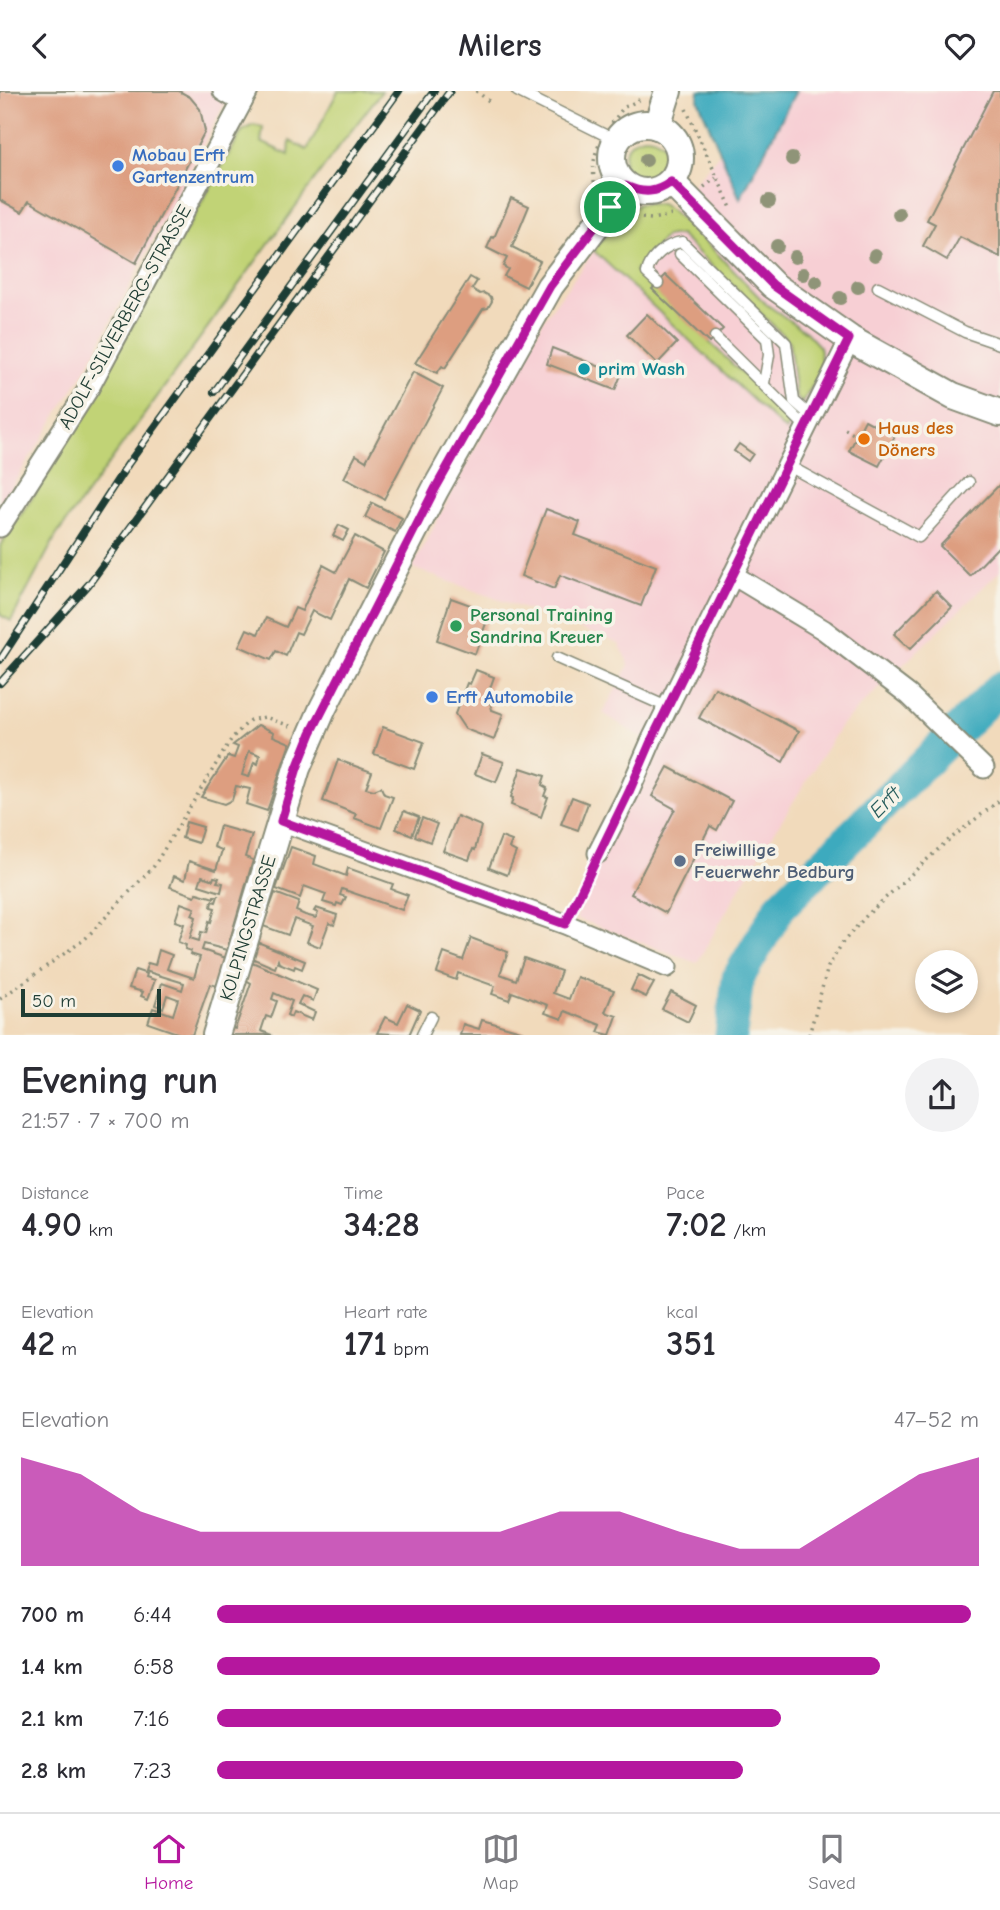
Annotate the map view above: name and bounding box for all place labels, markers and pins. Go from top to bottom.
place label: Mobau Erft Gartenzentrum [132,144,254,188]
marker: Mobau Erft Gartenzentrum [110,158,126,174]
pin [580,177,640,237]
place label: prim Wash [598,358,685,380]
marker: prim Wash [576,361,592,377]
place label: Haus des Döners [878,417,953,461]
marker: Haus des Döners [856,431,872,447]
place label: Personal Training Sandrina Kreuer [470,604,614,648]
marker: Personal Training Sandrina Kreuer [448,618,464,634]
place label: Erft Automobile [446,686,573,708]
marker: Erft Automobile [424,689,440,705]
place label: Freiwillige Feuerwehr Bedburg [694,839,855,883]
marker: Freiwillige Feuerwehr Bedburg [672,853,688,869]

